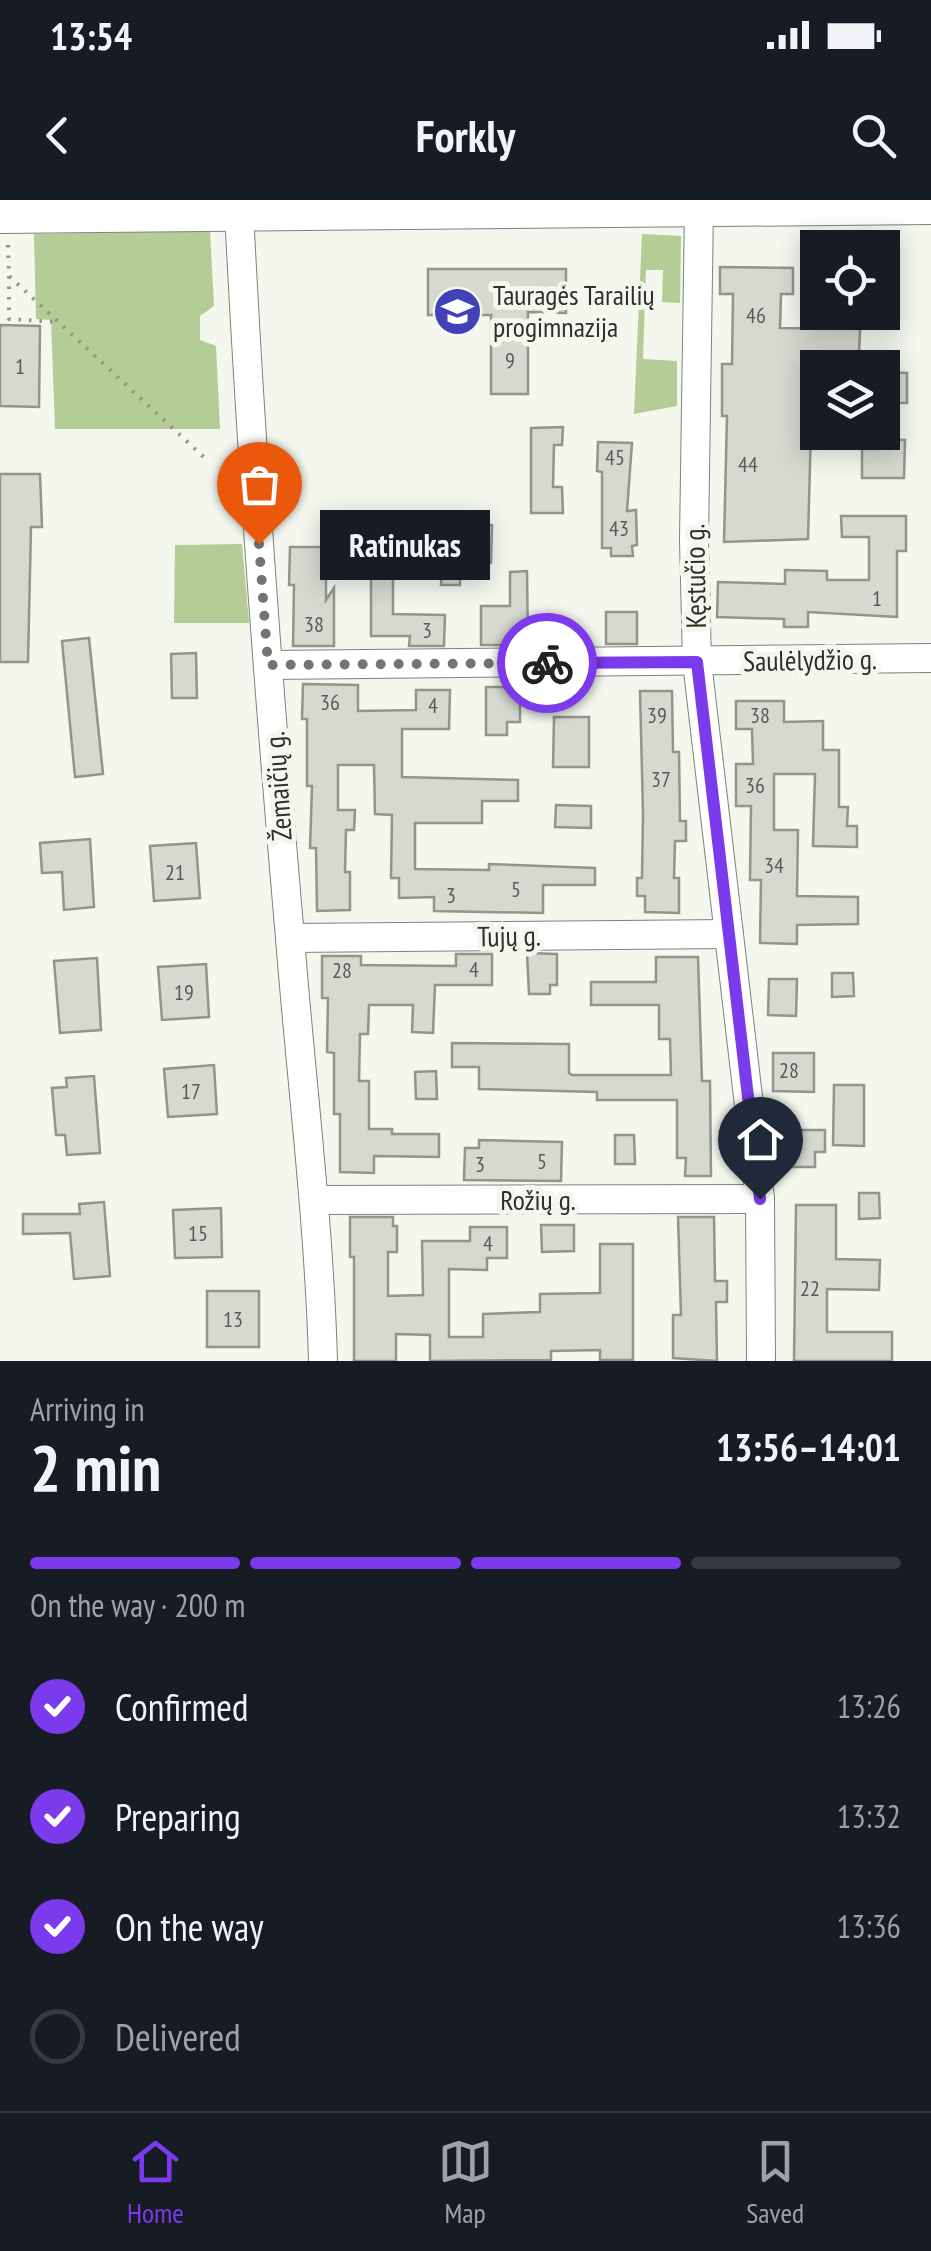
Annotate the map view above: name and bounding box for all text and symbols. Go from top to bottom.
text: 13:54 [50,11,132,60]
text: Forkly [416,106,515,164]
icon: back [30,108,85,163]
icon: search [846,108,901,163]
map controls [800,230,900,450]
button: locate [800,230,900,330]
place label: Tauragės Tarailių progimnazija [493,276,655,345]
school or university icon: Tauragės Tarailių progimnazija [432,285,484,337]
house number: 46 [746,301,766,329]
house number: 9 [505,346,515,374]
button: layers [800,350,900,450]
house number: 1 [15,352,25,380]
pin [217,442,302,545]
house number: 45 [605,443,625,471]
house number: 44 [738,450,758,478]
icon: bag [232,457,287,512]
callout: Ratinukas [319,509,489,579]
house number: 43 [609,514,629,542]
street label: Kęstučio g. [675,523,714,629]
text: Ratinukas [349,524,461,566]
house number: 1 [872,584,882,612]
house number: 38 [304,610,324,638]
courier [497,613,597,713]
house number: 3 [422,616,432,644]
icon: bike [520,636,575,691]
street label: Saulėlydžio g. [743,640,877,679]
house number: 36 [320,688,340,716]
house number: 4 [428,691,438,719]
house number: 39 [647,701,667,729]
house number: 38 [750,701,770,729]
street label: Žemaičių g. [255,730,300,842]
house number: 37 [651,765,671,793]
house number: 36 [745,771,765,799]
house number: 34 [764,851,784,879]
house number: 21 [165,858,185,886]
house number: 5 [511,875,521,903]
house number: 3 [446,881,456,909]
street label: Tujų g. [477,916,541,955]
house number: 4 [469,955,479,983]
house number: 28 [332,956,352,984]
house number: 19 [174,978,194,1006]
house number: 28 [779,1056,799,1084]
house number: 17 [181,1077,201,1105]
pin [718,1097,803,1200]
icon: home [733,1112,788,1167]
house number: 5 [537,1147,547,1175]
house number: 3 [475,1150,485,1178]
street label: Rožių g. [500,1181,576,1218]
house number: 15 [188,1219,208,1247]
house number: 4 [483,1229,493,1257]
house number: 22 [800,1274,820,1302]
house number: 13 [223,1305,243,1333]
text: Arriving in [30,1388,145,1430]
text: 13:56–14:01 [716,1422,901,1471]
text: 2 min [30,1425,161,1509]
text: On the way · 200 m [30,1584,245,1626]
icon: check [30,1679,85,1734]
text: Confirmed [115,1682,248,1731]
text: 13:26 [837,1685,901,1727]
icon: check [30,1789,85,1844]
text: Preparing [115,1792,241,1841]
text: 13:32 [837,1795,901,1837]
icon: check [30,1899,85,1954]
text: On the way [115,1902,263,1951]
text: 13:36 [837,1905,901,1947]
text: Delivered [115,2012,241,2061]
tab: Home [127,2134,184,2231]
tab: Map [438,2134,493,2231]
tab: Saved [746,2134,804,2231]

